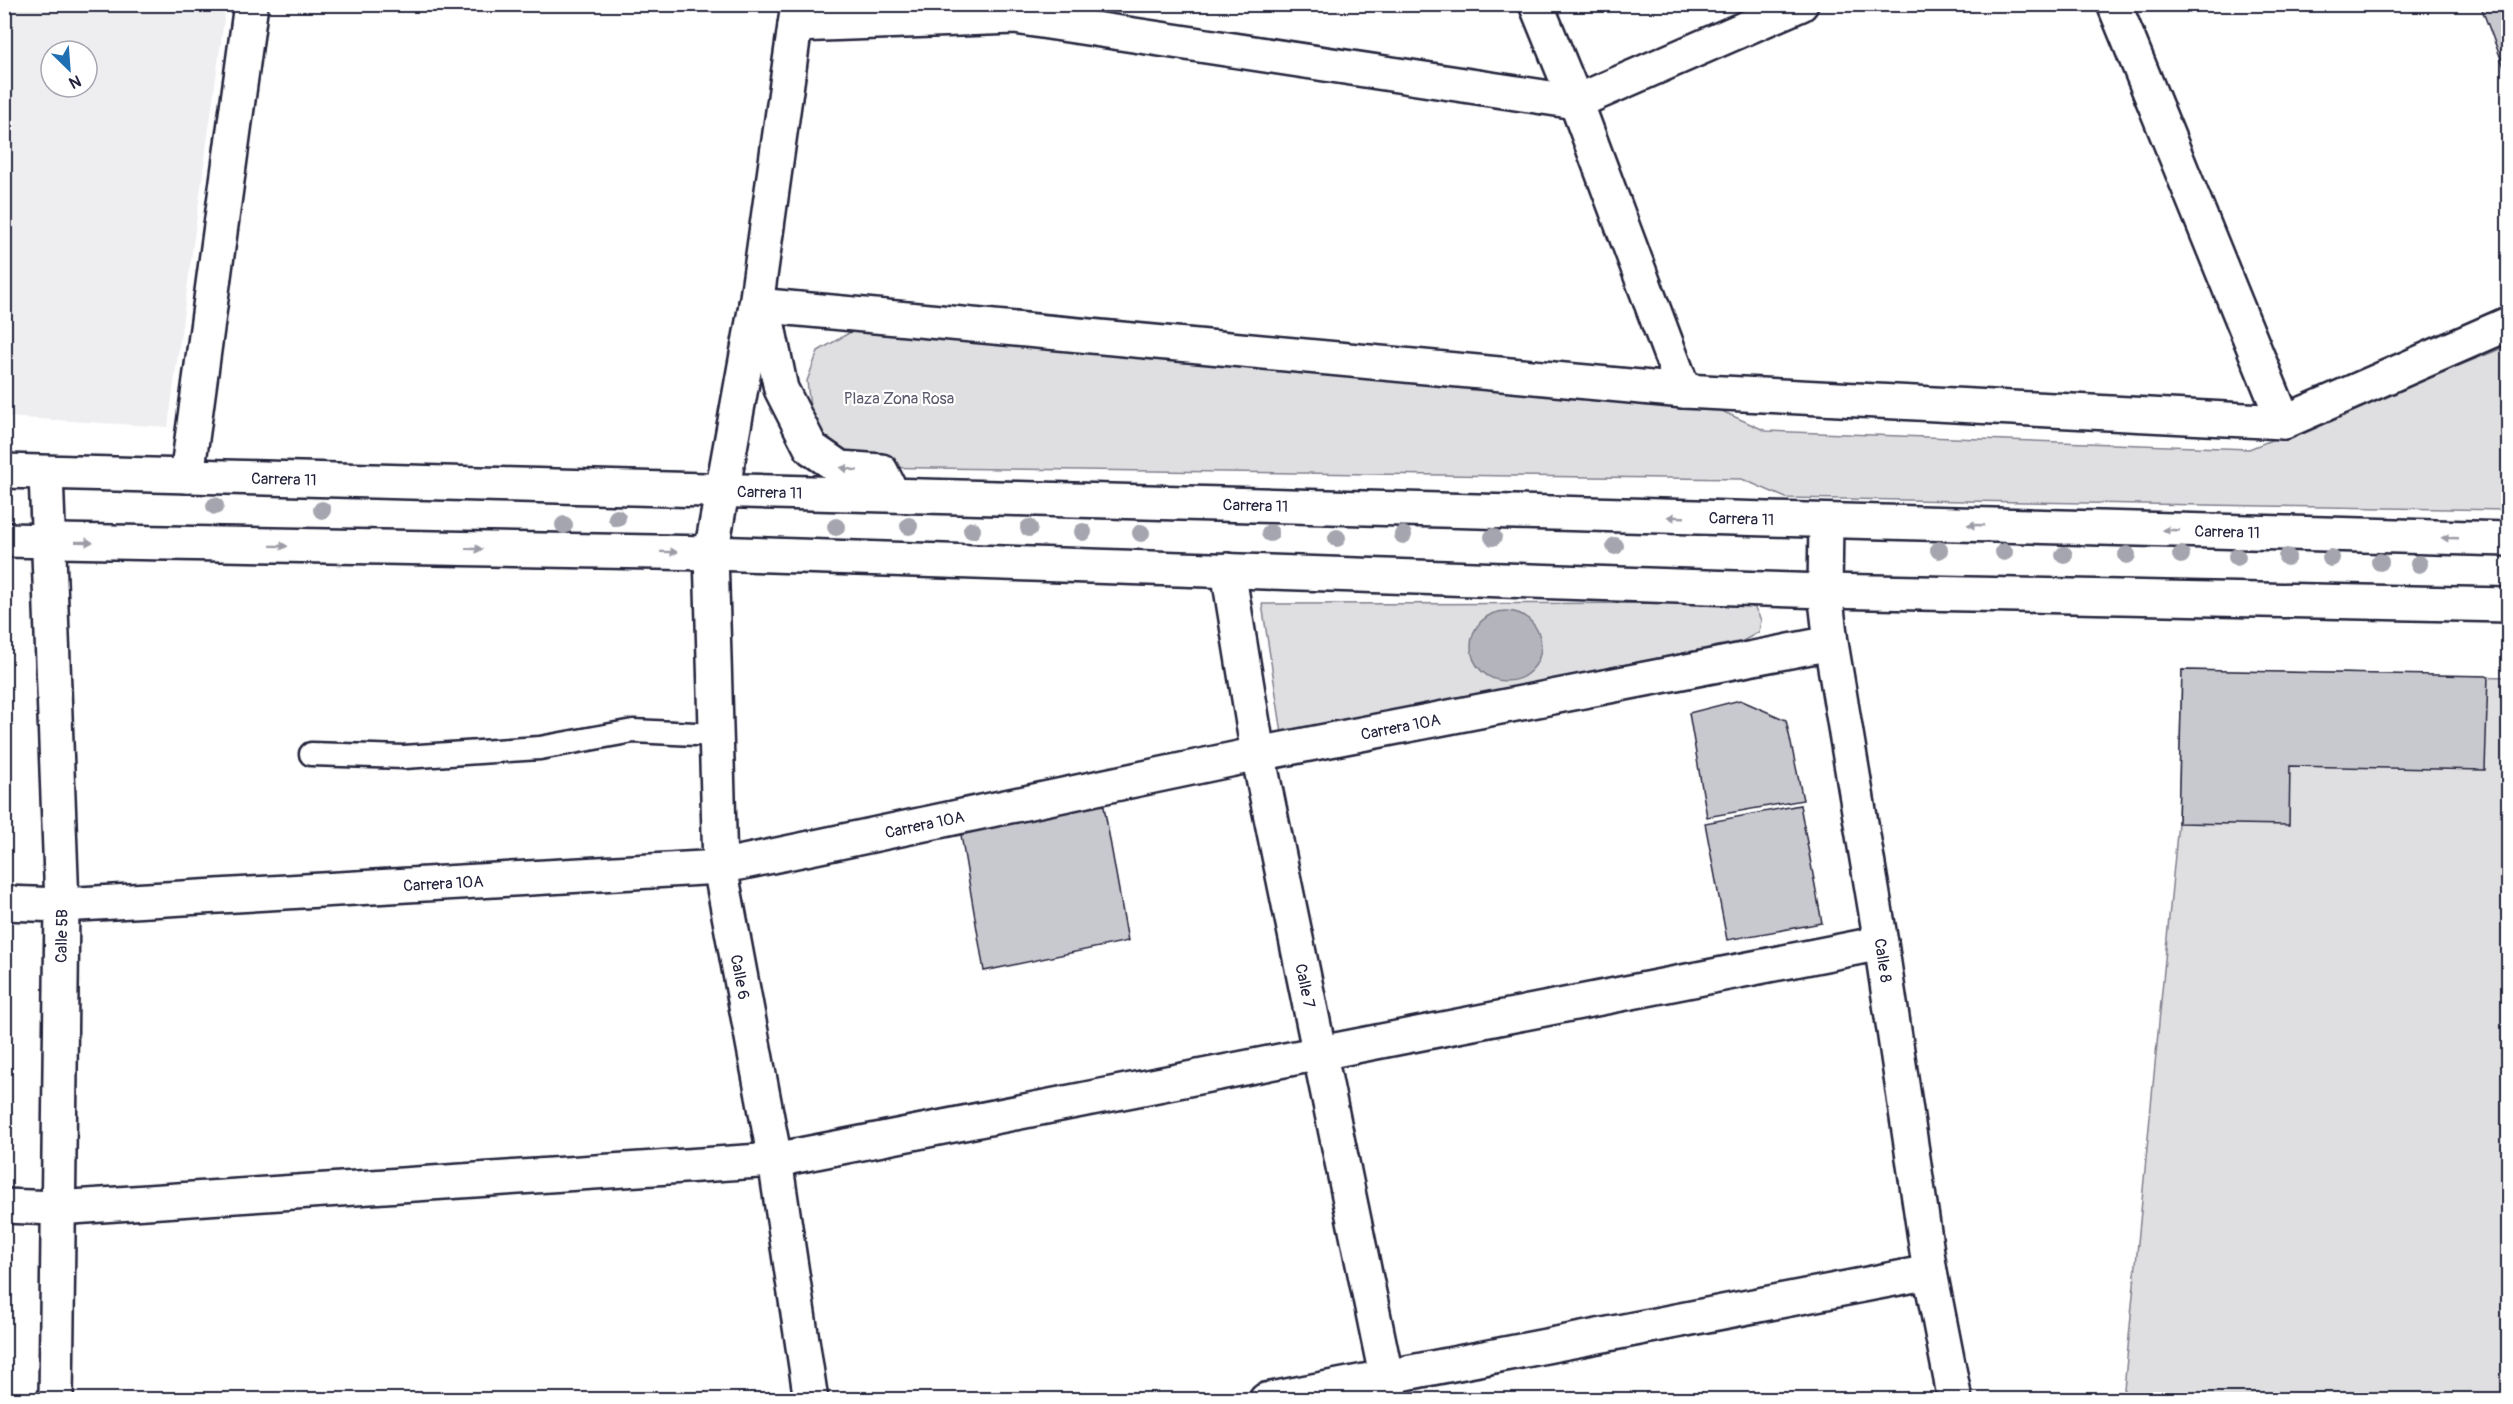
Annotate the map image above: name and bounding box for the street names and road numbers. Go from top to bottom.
street label: Carrera 11 [251,469,317,490]
street label: Carrera 11 [737,482,803,504]
street label: Carrera 11 [1222,495,1289,517]
street label: Carrera 11 [1708,508,1774,530]
street label: Carrera 11 [2194,521,2260,543]
street label: Carrera 10A [1359,710,1442,745]
street label: Carrera 10A [883,807,966,843]
street label: Carrera 10A [403,872,484,896]
street label: Calle 5B [52,909,72,963]
street label: Calle 8 [1869,937,1896,984]
street label: Calle 6 [726,953,754,1001]
street label: Calle 7 [1290,962,1319,1010]

